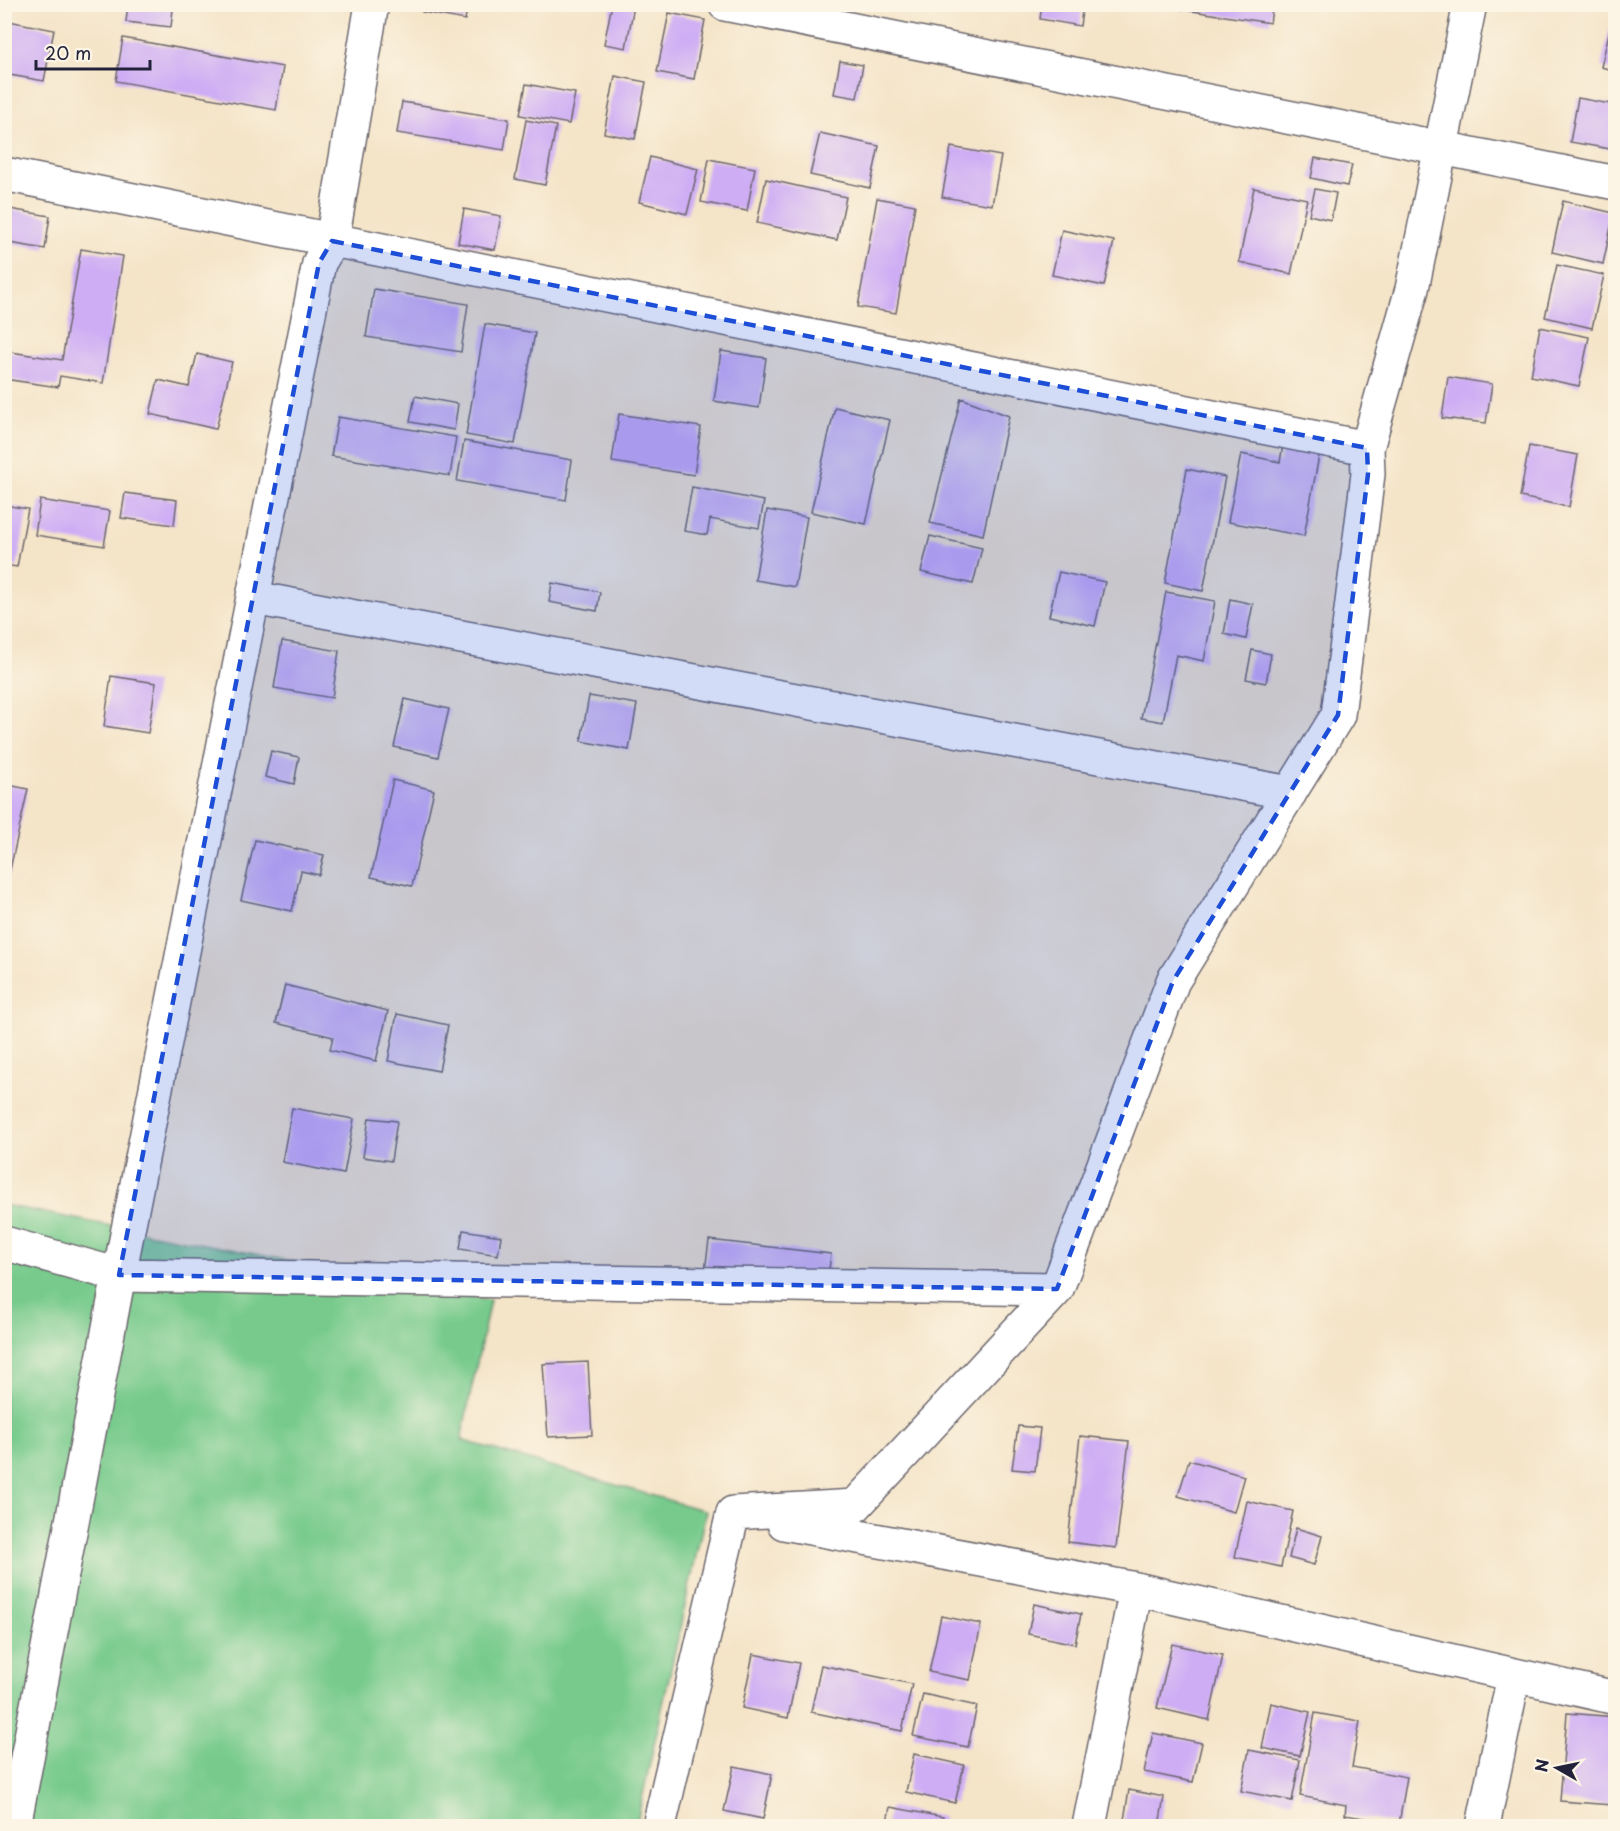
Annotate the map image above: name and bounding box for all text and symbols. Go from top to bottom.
scale bar [36,33,150,71]
text: 20 m [45,39,91,66]
north arrow [1527,1738,1587,1798]
text: N [1528,1757,1554,1774]

